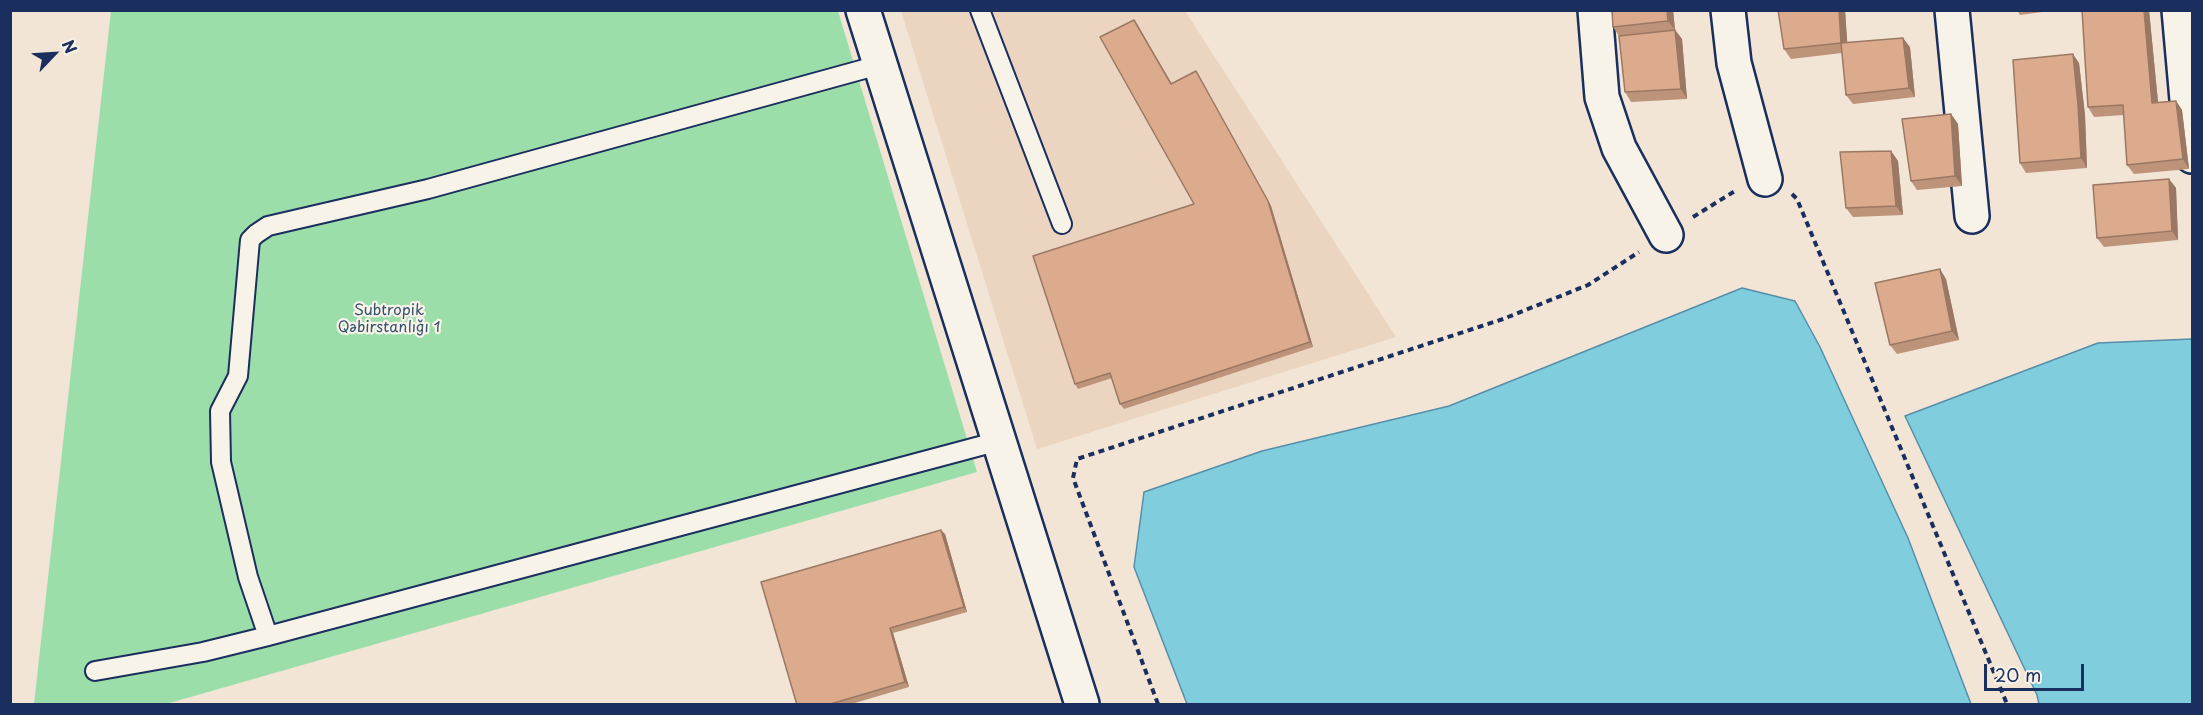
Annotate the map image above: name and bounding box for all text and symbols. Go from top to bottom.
north arrow [24,24,84,84]
text: N [57,36,84,57]
park label: Subtropik Qəbirstanlığı 1 [338,302,440,337]
scale bar [1987,652,2088,690]
text: 20 m [1995,661,2041,688]

